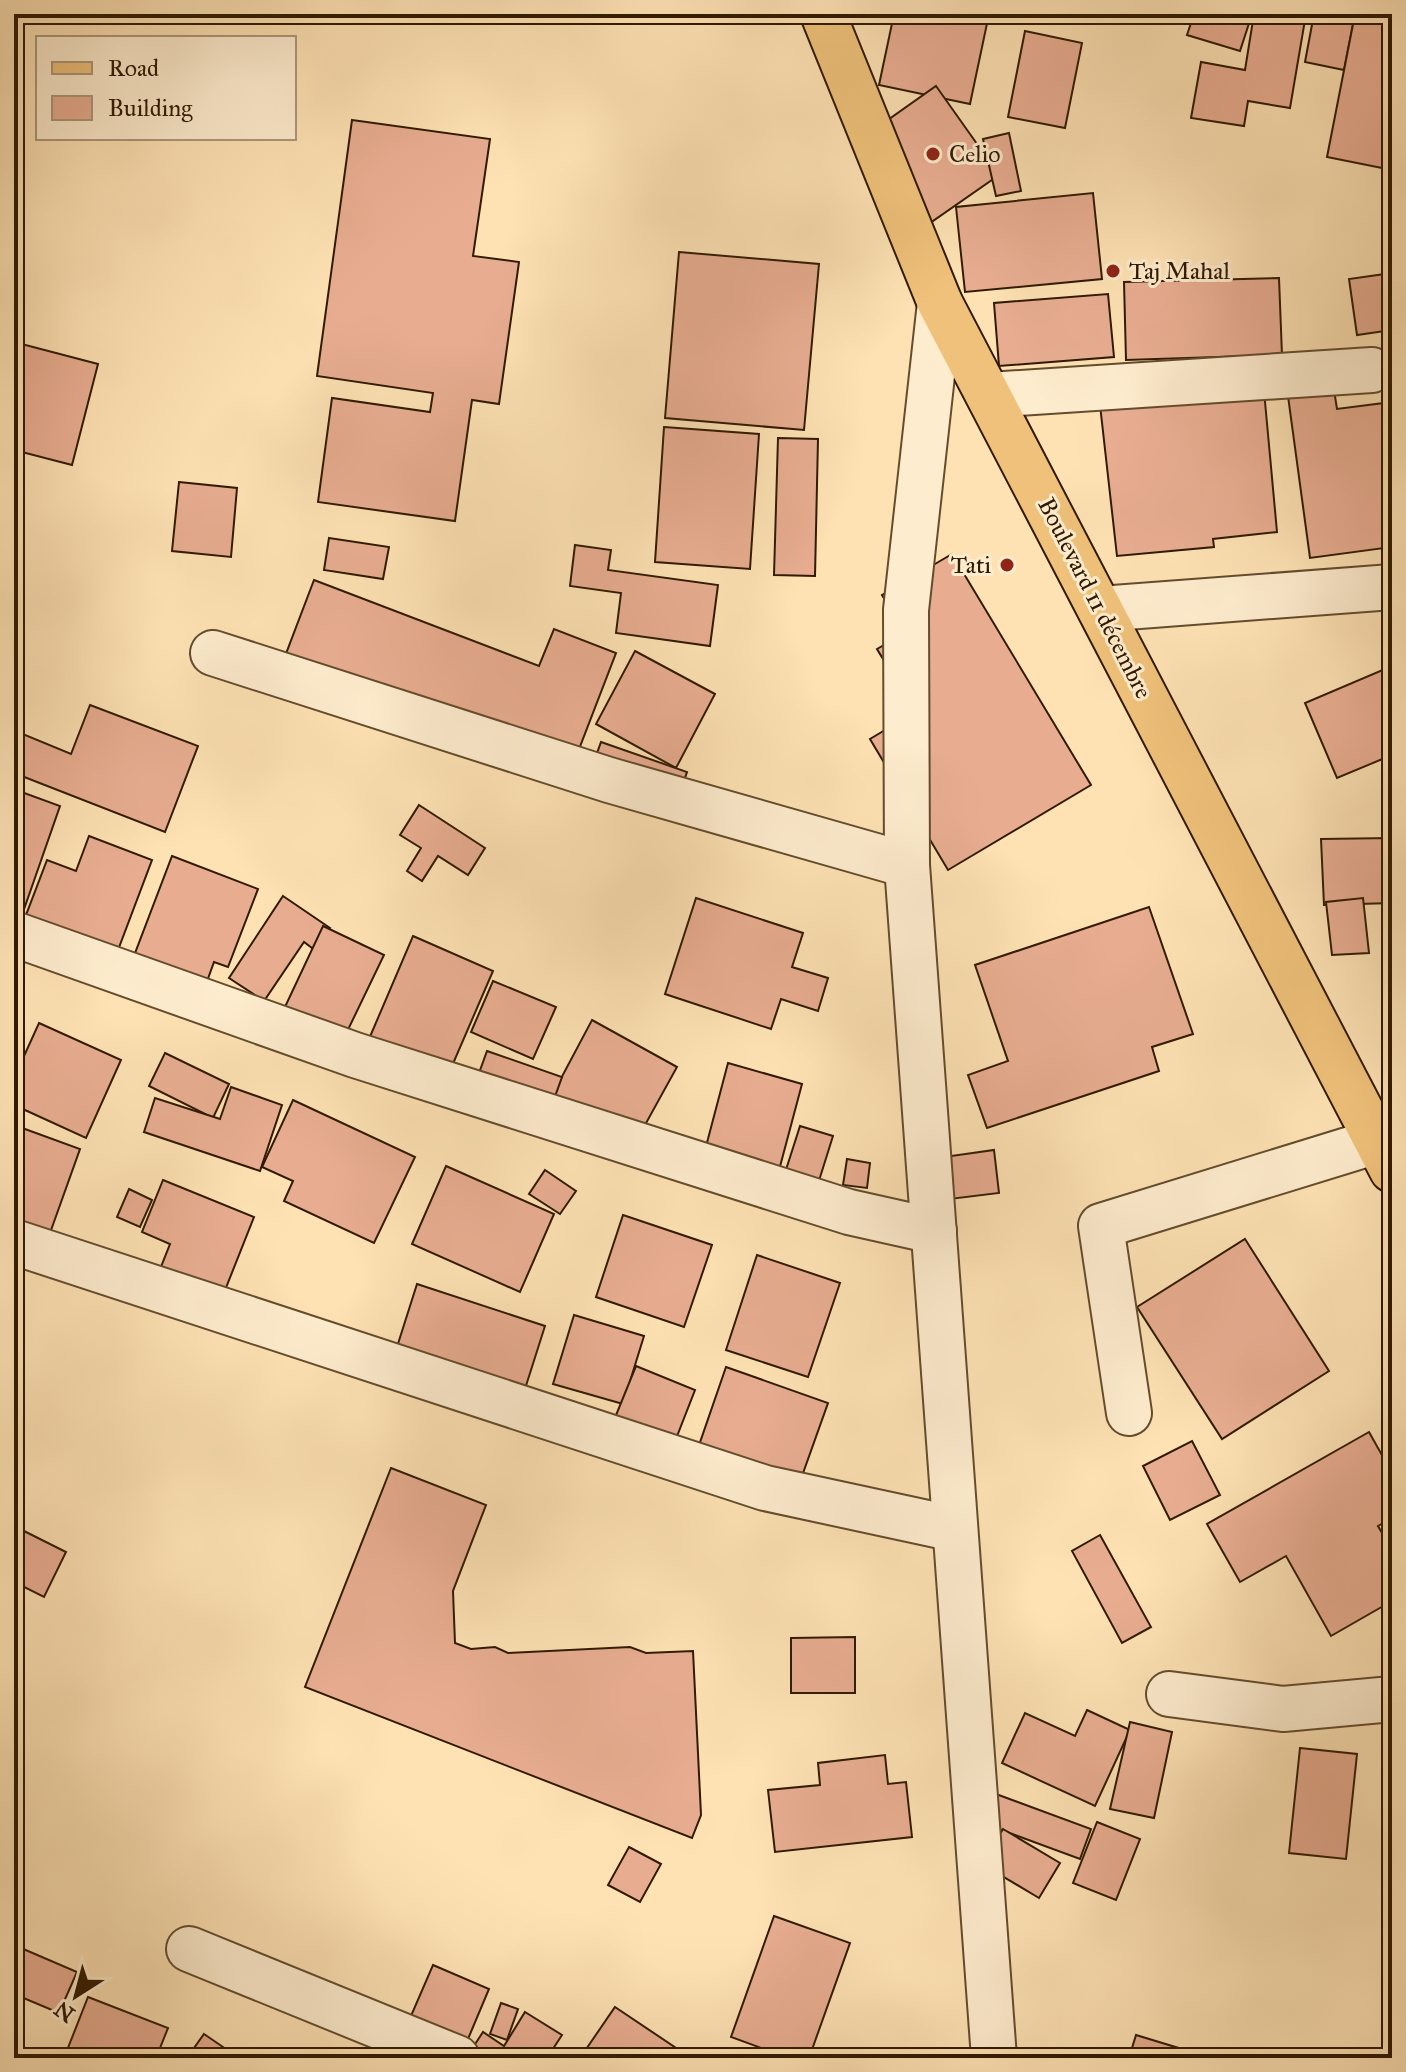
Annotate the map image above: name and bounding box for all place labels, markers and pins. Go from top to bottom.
place label: Celio [949,139,1001,169]
marker: Celio [924,145,942,163]
place label: Taj Mahal [1129,256,1231,286]
marker: Taj Mahal [1104,262,1122,280]
place label: Tati [951,550,991,580]
marker: Tati [998,556,1016,574]

